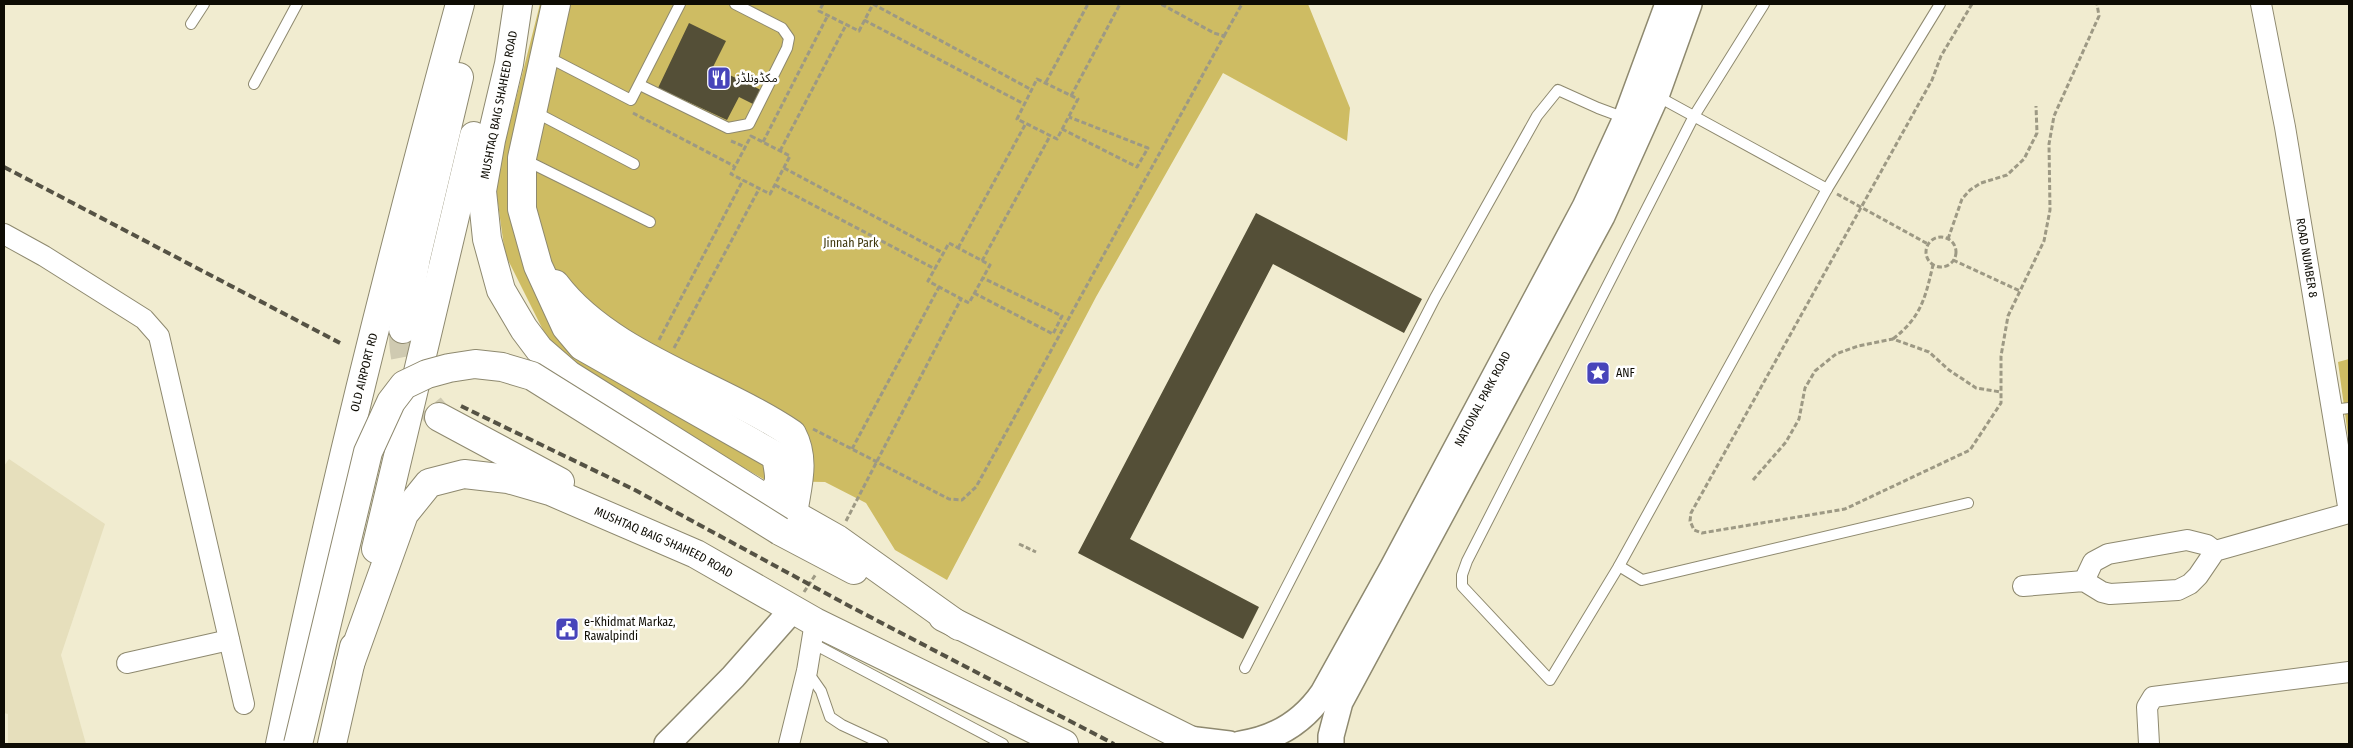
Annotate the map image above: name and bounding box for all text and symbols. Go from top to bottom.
street label: MUSHTAQ BAIG SHAHEED ROAD [478,30,520,180]
restaurant icon: مکڈونلڈز [706,65,732,91]
place label: مکڈونلڈز [735,71,778,85]
street label: ROAD NUMBER 8 [2293,217,2320,299]
park label: Jinnah Park [823,236,879,250]
street label: OLD AIRPORT RD [348,331,381,413]
street label: NATIONAL PARK ROAD [1452,349,1514,449]
place icon: ANF [1585,360,1611,386]
place label: ANF [1616,366,1636,380]
street label: MUSHTAQ BAIG SHAHEED ROAD [592,504,735,581]
place label: e-Khidmat Markaz, Rawalpindi [584,615,675,643]
public building icon: e-Khidmat Markaz, Rawalpindi [554,616,580,642]

